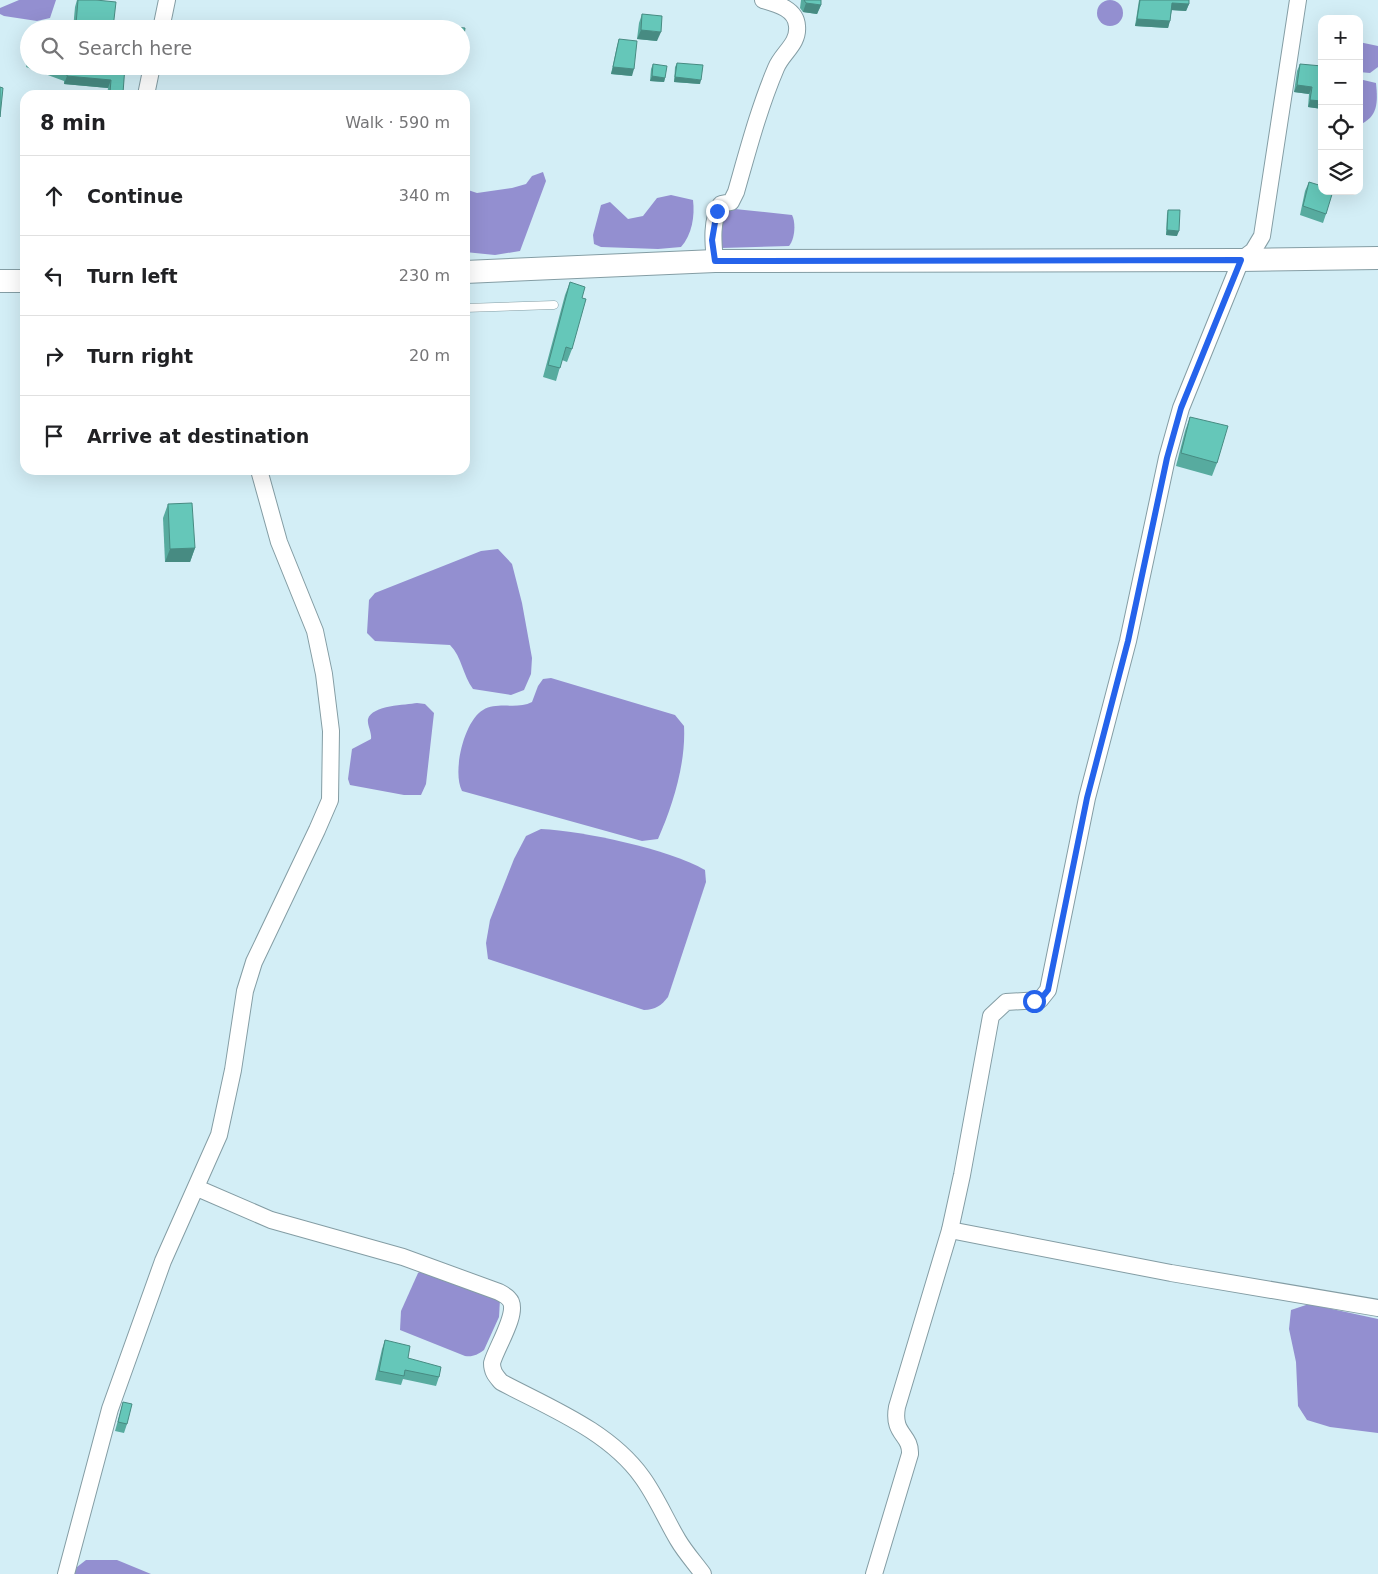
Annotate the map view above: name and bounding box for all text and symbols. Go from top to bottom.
map controls [1318,15,1363,195]
button: + [1318,15,1363,60]
search box [20,20,470,75]
icon: search [38,34,66,62]
text: Search here [78,37,192,59]
button: − [1318,60,1363,105]
button: locate [1318,105,1363,150]
text: 8 min [40,111,106,135]
text: Walk · 590 m [345,113,450,132]
button: layers [1318,150,1363,195]
icon: ahead [40,182,68,210]
text: Continue [87,185,183,207]
text: 340 m [399,186,450,205]
route end [706,200,729,223]
icon: left [40,262,68,290]
text: Turn left [87,265,178,287]
text: 230 m [399,266,450,285]
icon: right [40,342,68,370]
text: Turn right [87,345,193,367]
text: 20 m [409,346,450,365]
icon: arrive [40,422,68,450]
text: Arrive at destination [87,425,309,447]
route start [1023,990,1046,1013]

